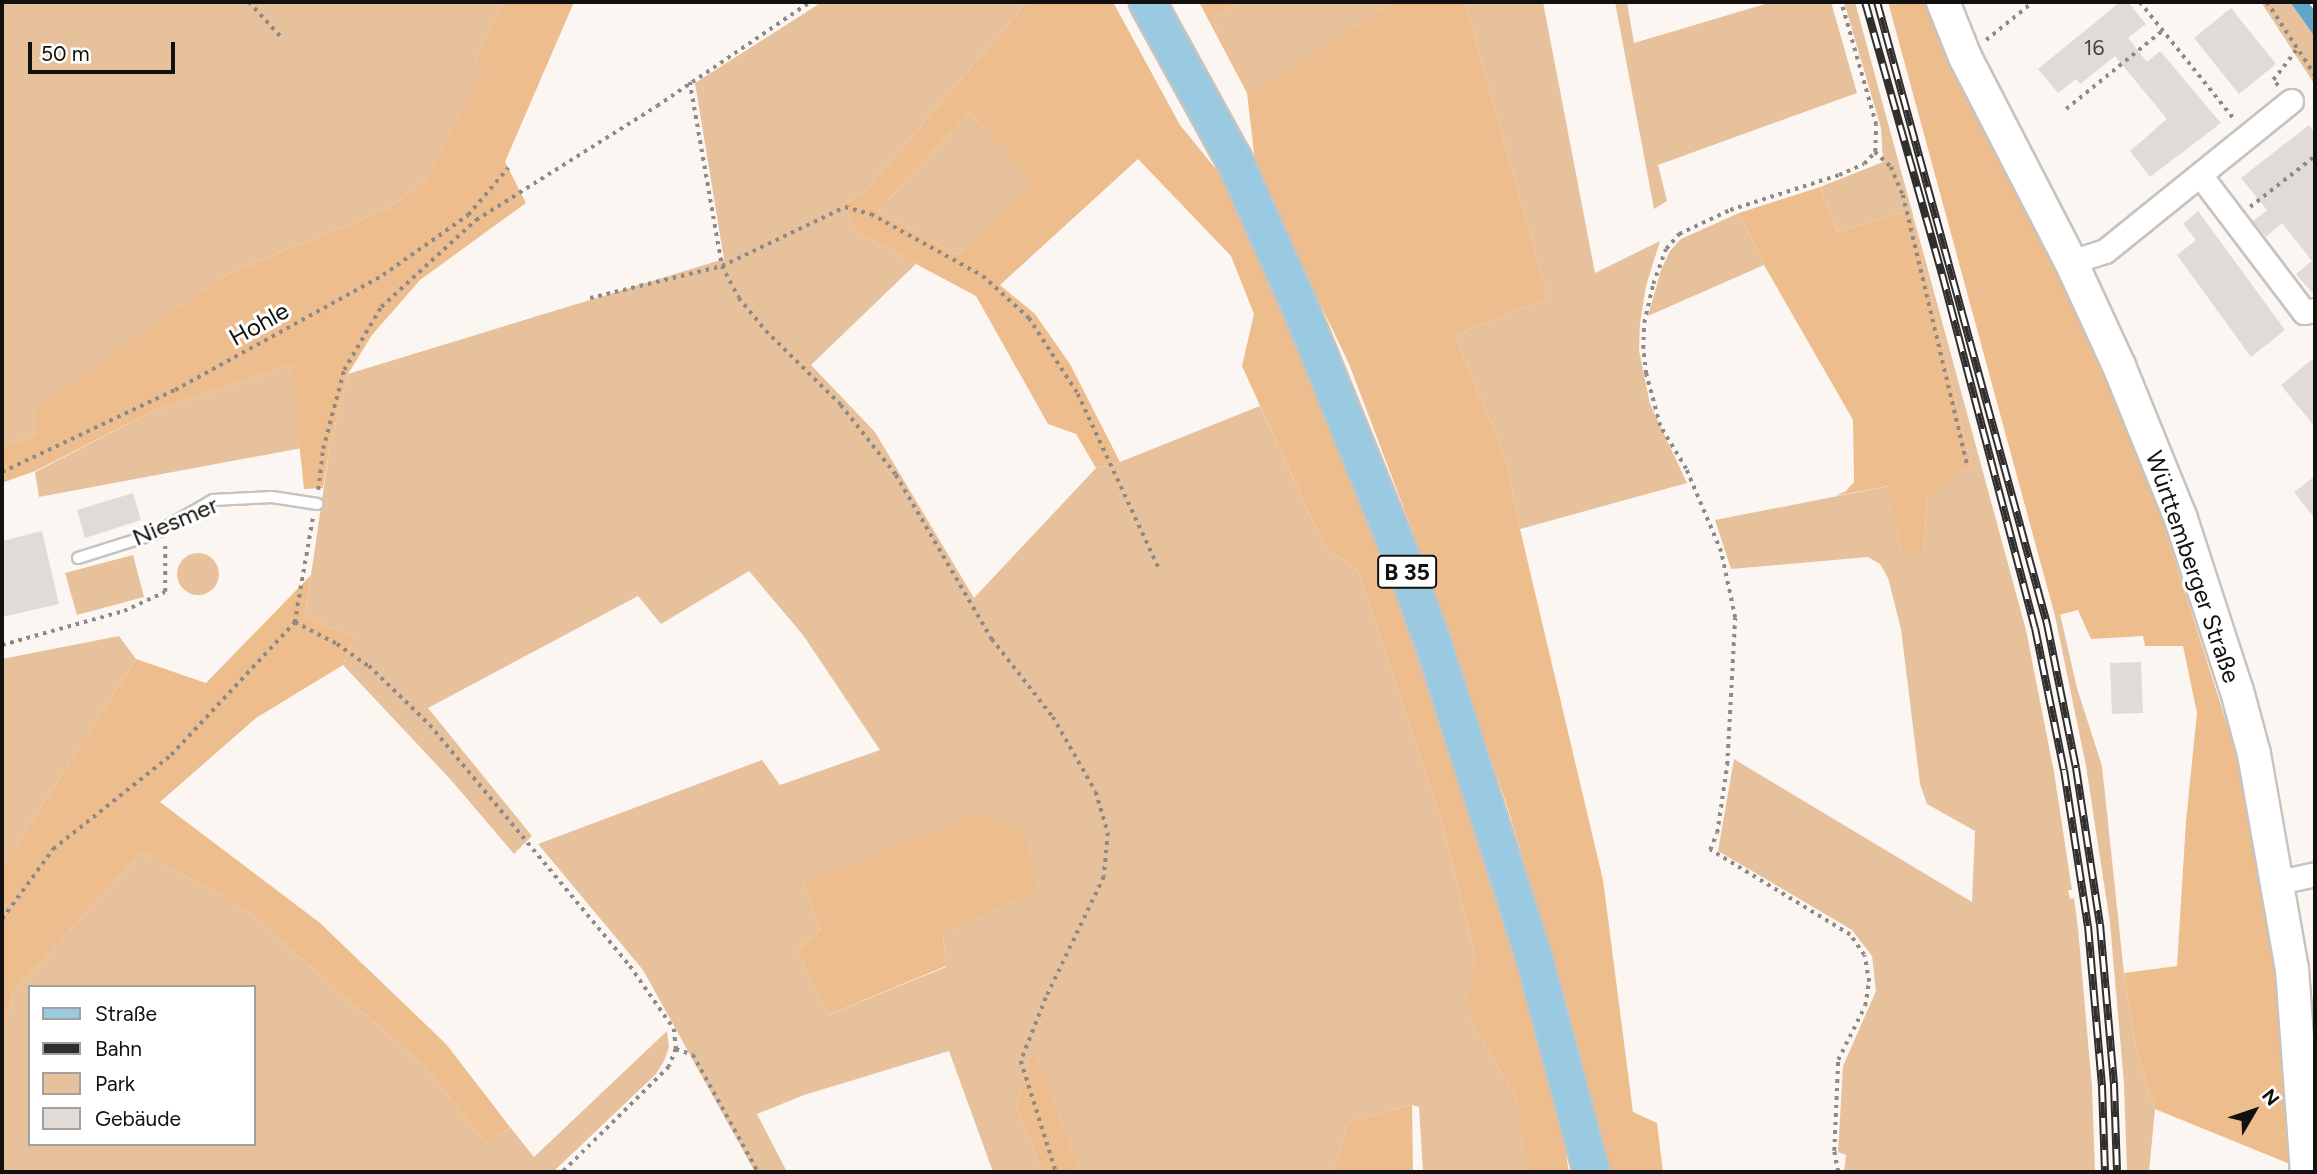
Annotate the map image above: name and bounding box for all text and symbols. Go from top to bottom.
scale bar [32,28,178,72]
house number: 16 [2084,35,2104,61]
text: 50 m [41,41,90,66]
street label: Hohle [224,296,294,352]
street label: Württemberger Straße [2140,447,2246,687]
street label: Niesmer [128,490,222,552]
road number: B 35 [1376,552,1438,592]
legend [28,985,256,1146]
text: Straße [95,1001,157,1026]
text: Bahn [95,1036,142,1061]
text: Park [95,1071,135,1096]
north arrow [2219,1076,2289,1146]
text: N [2257,1085,2284,1110]
text: Gebäude [95,1106,181,1131]

